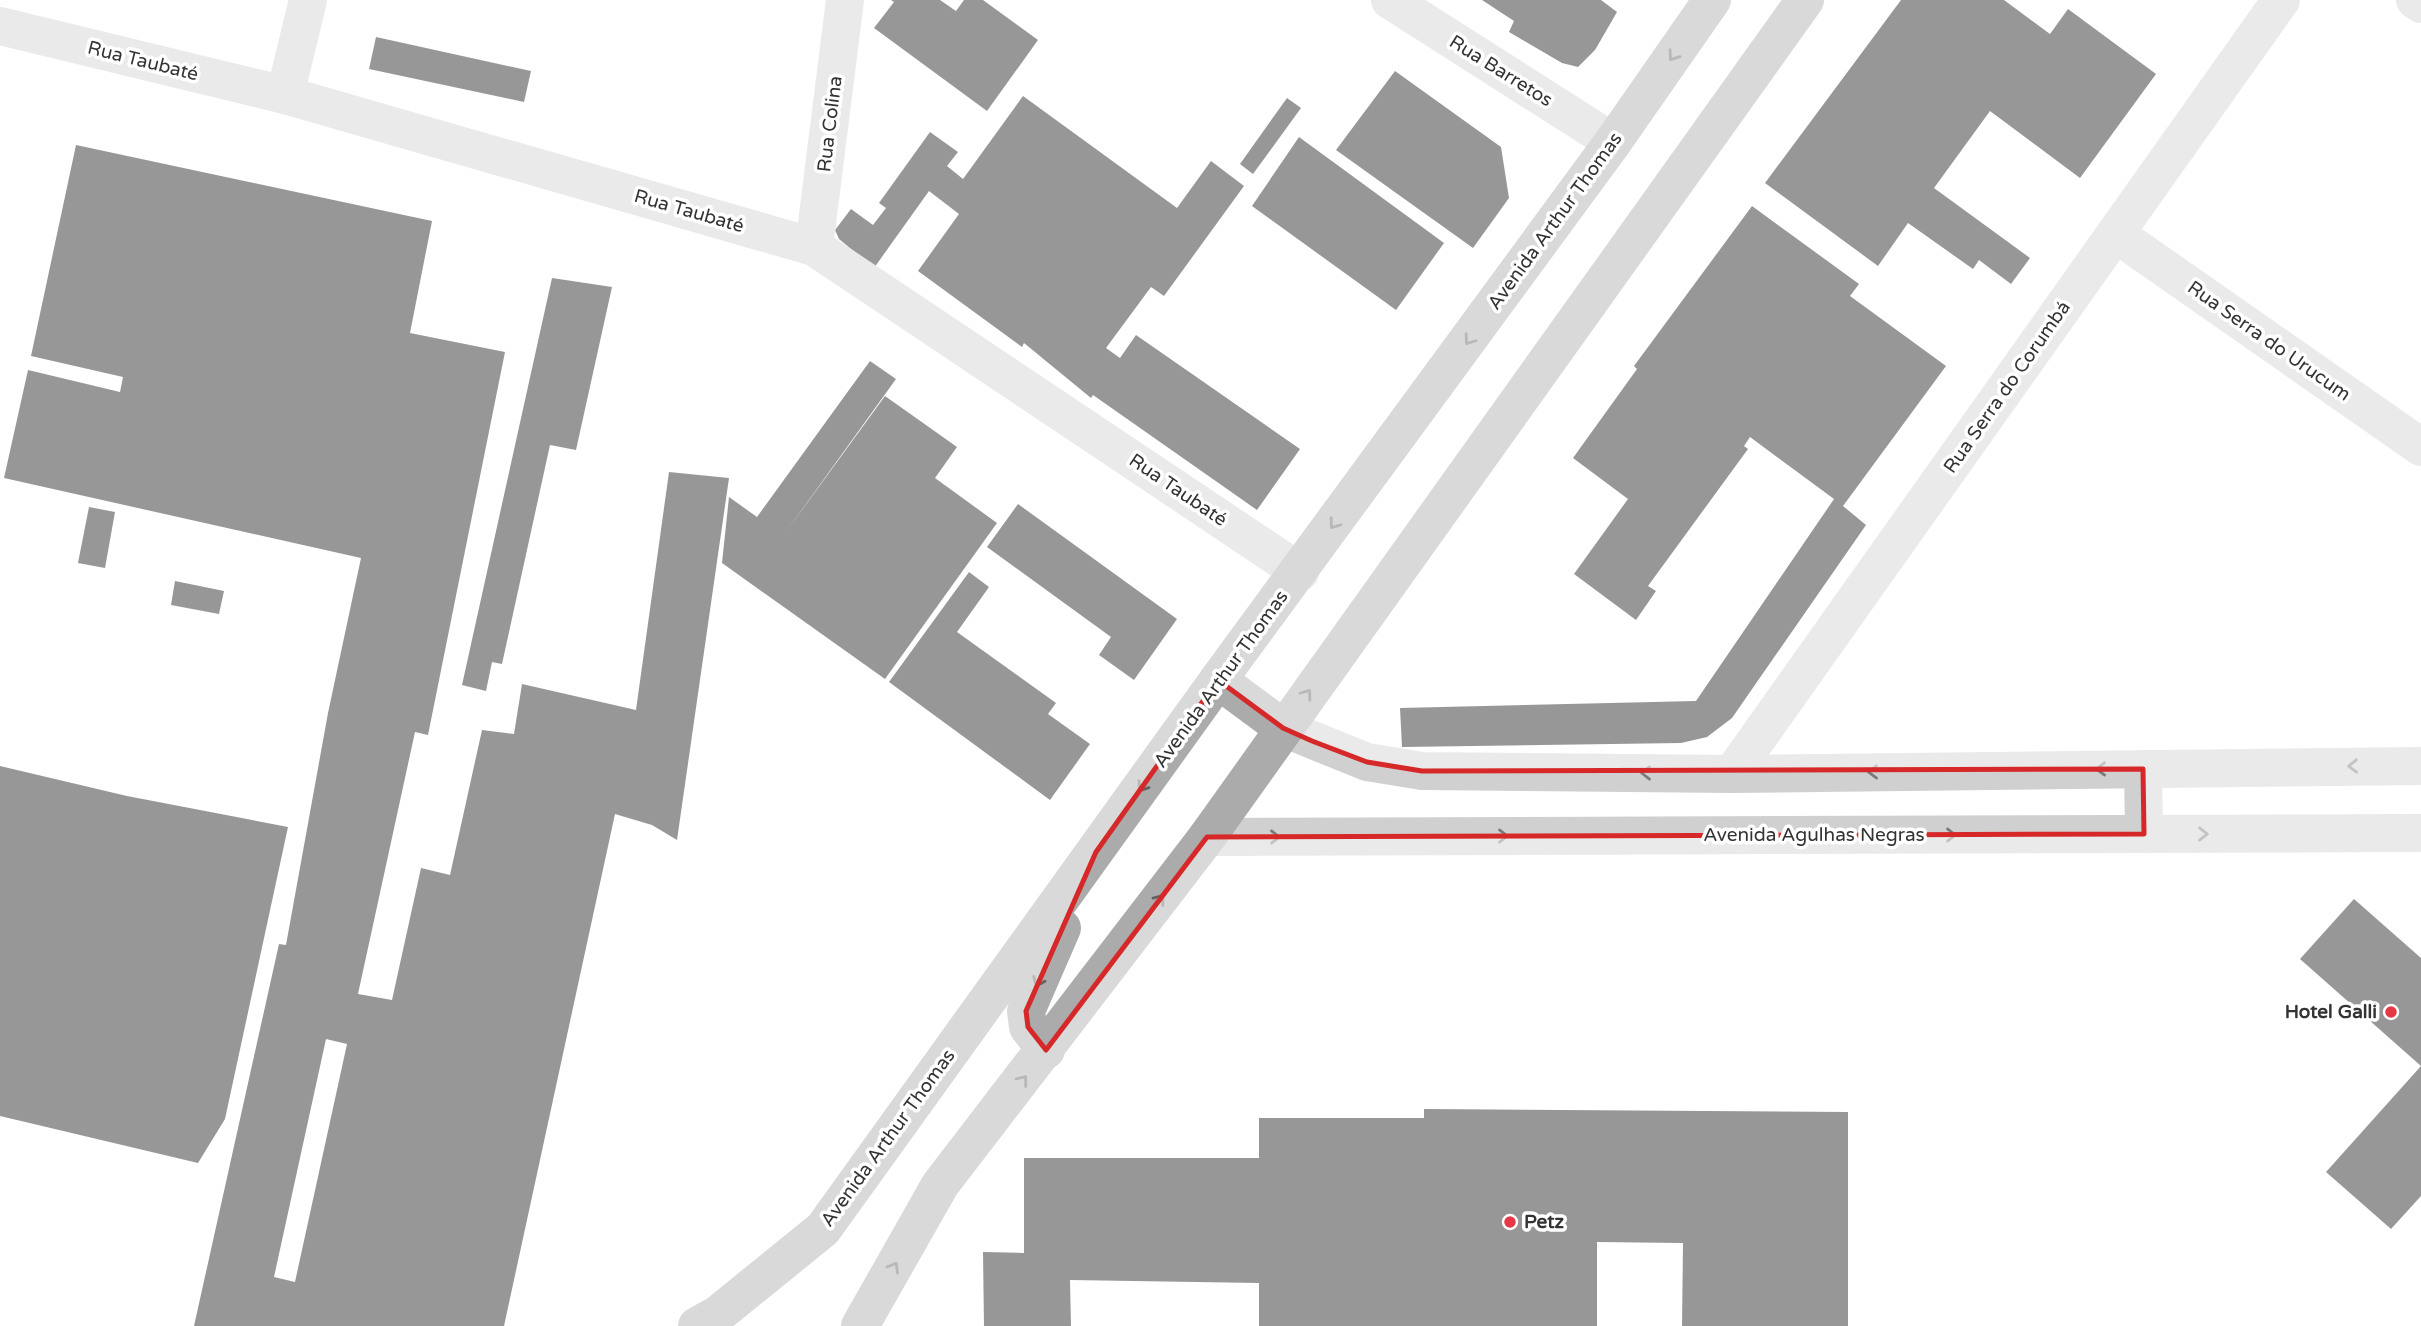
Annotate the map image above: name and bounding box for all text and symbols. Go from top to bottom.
street label: Rua Barretos [1445,31,1557,111]
street label: Rua Taubaté [85,37,201,85]
one-way arrow [1669,48,1681,61]
street label: Rua Colina [813,75,847,173]
street label: Avenida Arthur Thomas [1483,128,1627,314]
street label: Rua Taubaté [632,185,746,237]
street label: Rua Serra do Urucum [2183,276,2355,406]
street label: Rua Serra do Corumbá [1939,297,2075,477]
one-way arrow [1464,332,1477,345]
street label: Rua Taubaté [1125,449,1231,531]
one-way arrow [1330,516,1343,529]
street label: Avenida Arthur Thomas [1149,586,1293,772]
one-way arrow [1299,689,1311,702]
one-way arrow [2347,759,2358,774]
one-way arrow [2095,761,2106,777]
one-way arrow [1868,764,1878,780]
one-way arrow [1640,765,1651,781]
one-way arrow [1138,779,1150,792]
street label: Avenida Agulhas Negras [1703,824,1925,846]
one-way arrow [2198,826,2208,842]
one-way arrow [1946,827,1956,843]
one-way arrow [1498,828,1508,844]
one-way arrow [1270,829,1281,845]
one-way arrow [1152,894,1165,907]
one-way arrow [1032,975,1046,987]
place label: Hotel Galli [2285,1001,2377,1023]
marker: Hotel Galli [2383,1004,2399,1020]
street label: Avenida Arthur Thomas [816,1045,960,1231]
one-way arrow [1014,1076,1027,1088]
place label: Petz [1524,1211,1565,1233]
marker: Petz [1502,1214,1518,1230]
one-way arrow [886,1261,899,1274]

